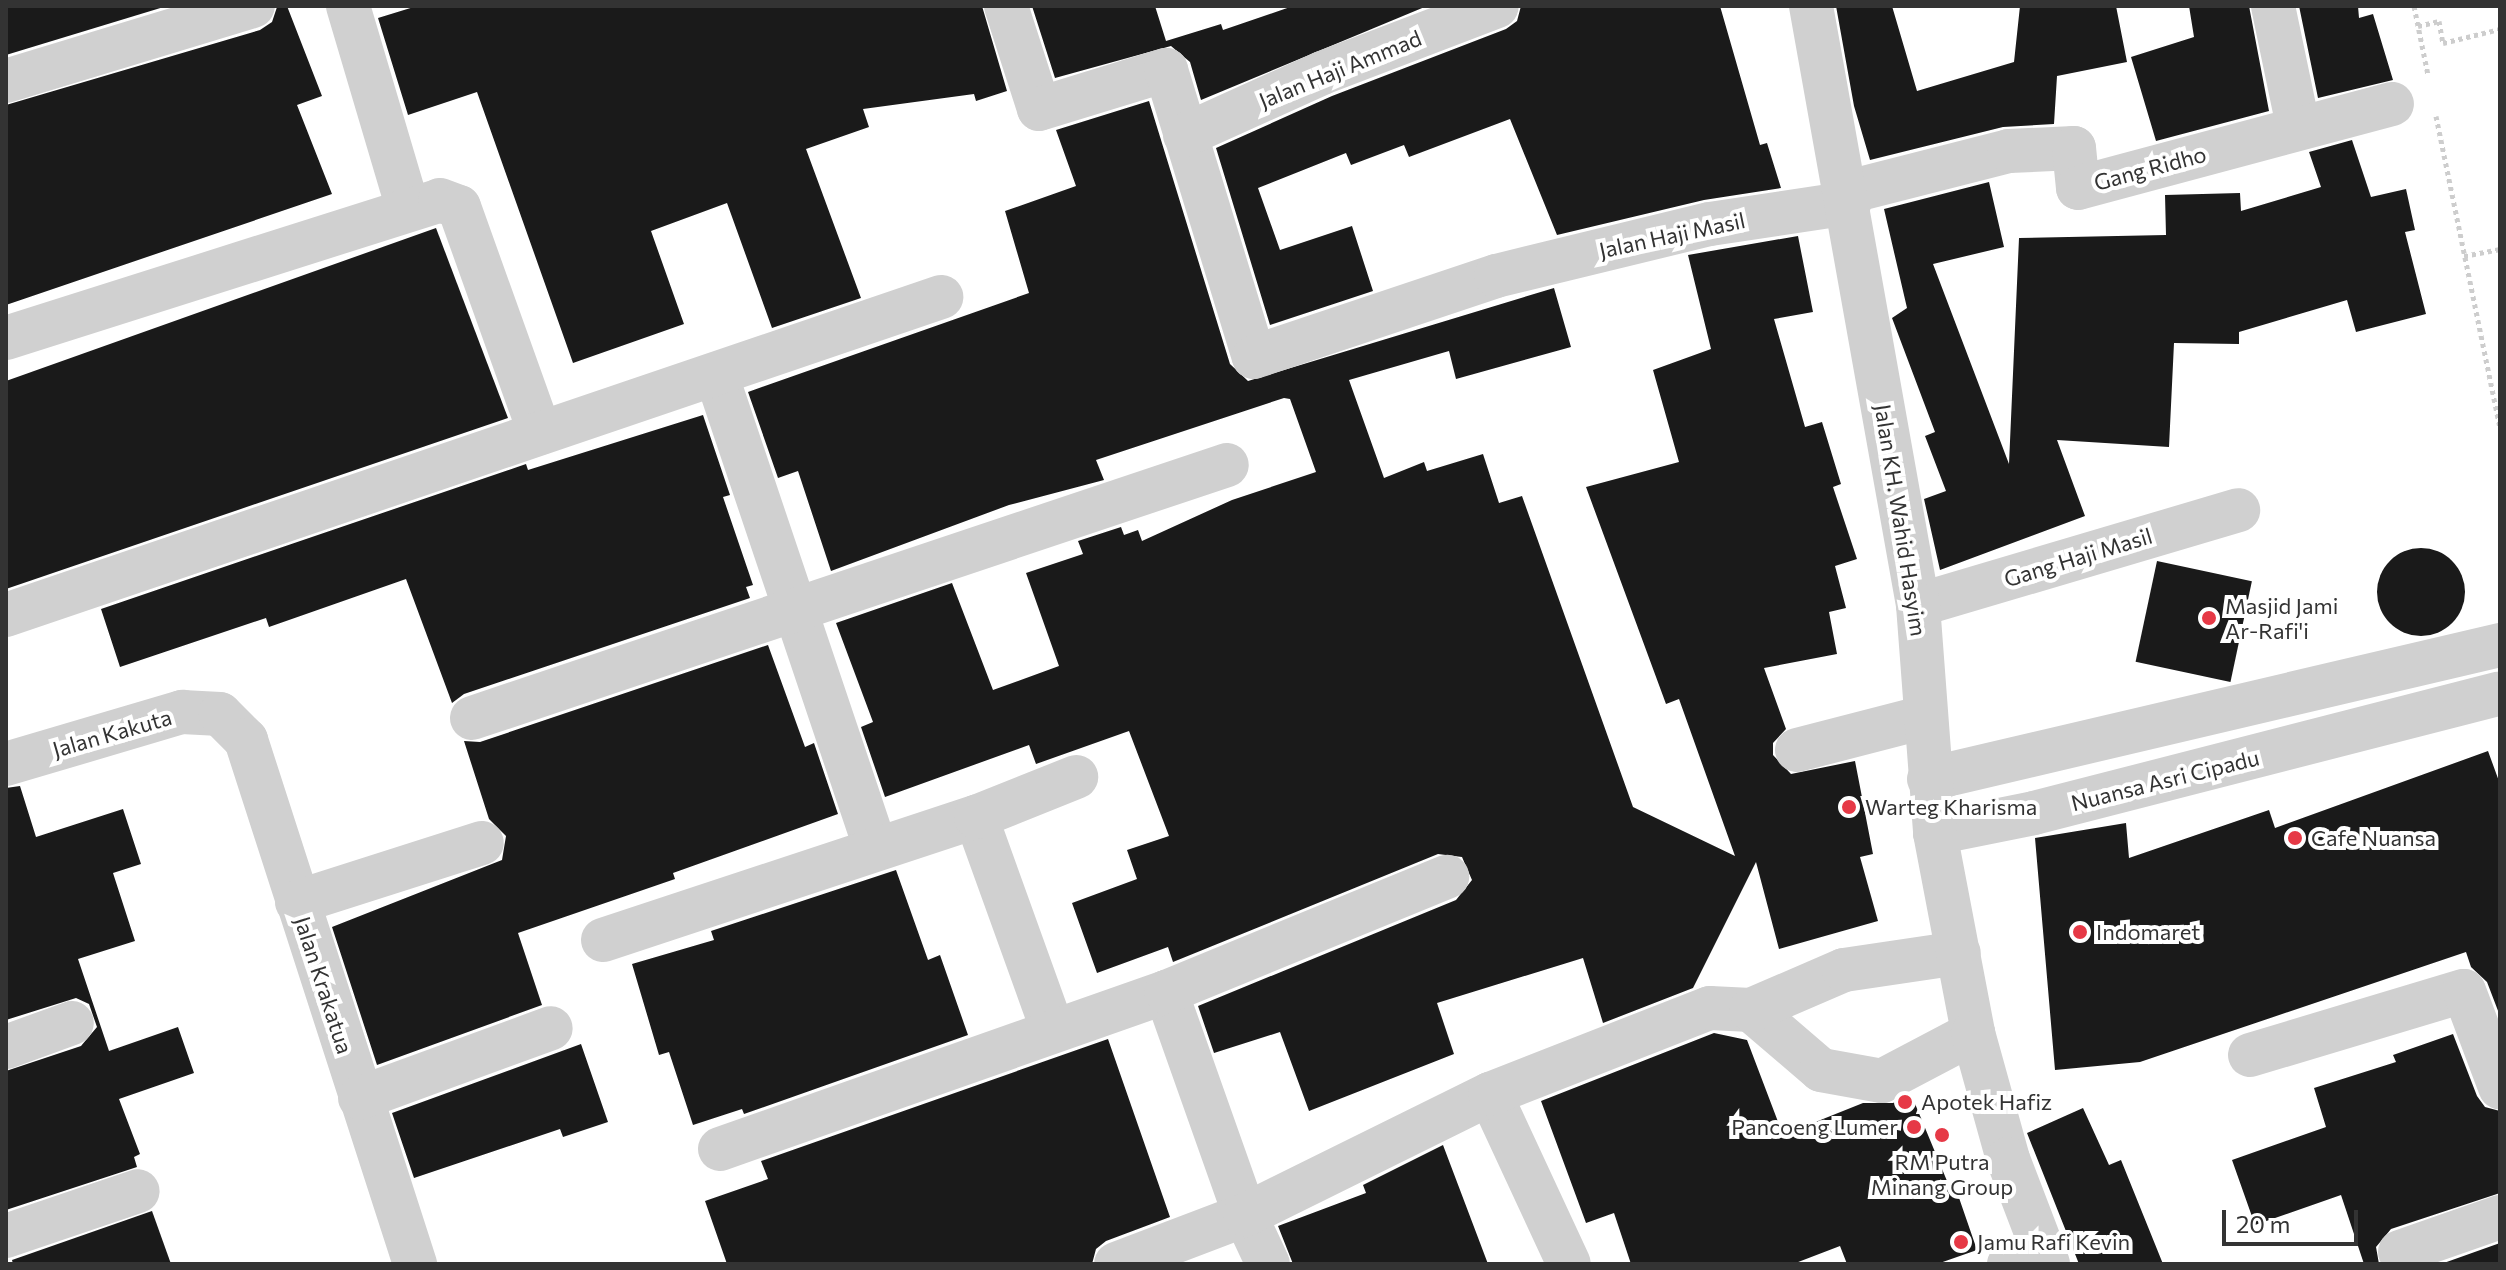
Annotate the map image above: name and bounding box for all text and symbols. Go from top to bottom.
street label: Jalan Haji Ammad [1255,24,1425,114]
street label: Gang Ridho [2091,140,2209,196]
street label: Jalan Haji Masil [1596,207,1748,263]
street label: Jalan KH. Wahid Hasyim [1870,402,1932,638]
street label: Gang Haji Masil [2001,522,2155,592]
place label: Masjid Jami Ar-Rafi'i [2225,592,2338,644]
marker: Masjid Jami Ar-Rafi'i [2200,609,2218,627]
street label: Jalan Kakuta [49,703,175,763]
street label: Nuansa Asri Cipadu [2068,744,2262,816]
place label: Warteg Kharisma [1865,794,2037,820]
marker: Warteg Kharisma [1840,798,1858,816]
place label: Cafe Nuansa [2311,825,2436,851]
marker: Cafe Nuansa [2286,829,2304,847]
street label: Jalan Krakatua [289,913,359,1057]
place label: Indomaret [2096,919,2200,945]
marker: Indomaret [2071,923,2089,941]
place label: Apotek Hafiz [1921,1089,2052,1115]
marker: Apotek Hafiz [1896,1093,1914,1111]
place label: Pancoeng Lumer [1731,1114,1898,1140]
marker: Pancoeng Lumer [1905,1118,1923,1136]
marker: RM Putra Minang Group [1933,1126,1951,1144]
place label: RM Putra Minang Group [1871,1148,2013,1200]
scale bar [2226,1194,2362,1244]
text: 20 m [2236,1209,2290,1238]
place label: Jamu Rafi Kevin [1977,1229,2130,1255]
marker: Jamu Rafi Kevin [1952,1233,1970,1251]

